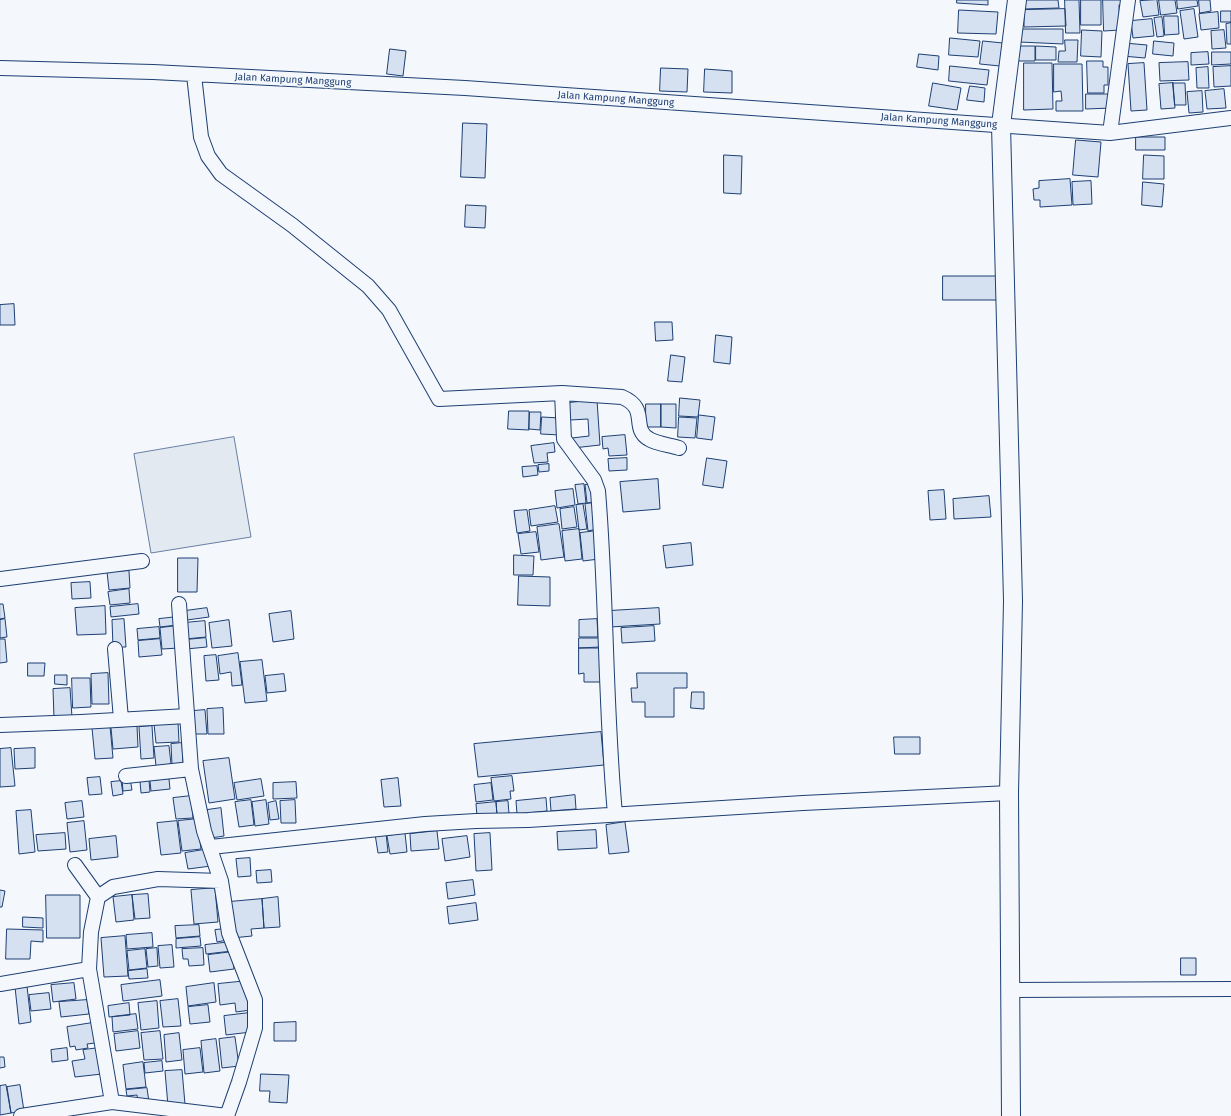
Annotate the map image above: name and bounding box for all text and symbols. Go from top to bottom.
street label: Jalan Kampung Manggung [234,71,352,89]
street label: Jalan Kampung Manggung [557,89,675,109]
street label: Jalan Kampung Manggung [880,111,998,131]

